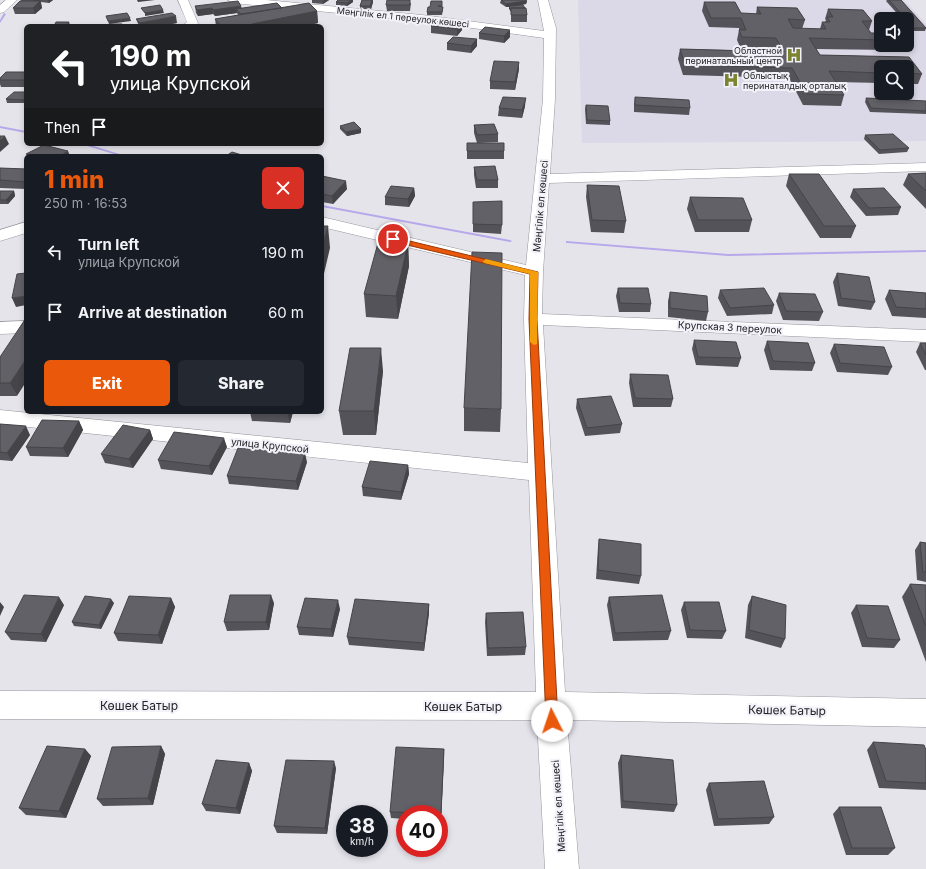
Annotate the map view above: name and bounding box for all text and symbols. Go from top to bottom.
street label: Мәңгілік ел 1 переулок көшесі [336,5,470,29]
map controls [874,12,914,100]
button: sound [874,12,914,52]
text: 190 m [110,39,191,73]
icon: left [44,40,96,92]
place label: Областной перинатальный центр [685,45,782,66]
hospital icon: Областной перинатальный центр [785,46,803,64]
button: search [874,60,914,100]
place label: Облыстық перинаталдық орталық [743,70,847,91]
hospital icon: Облыстық перинаталдық орталық [722,71,740,89]
text: улица Крупской [110,73,251,94]
icon: arrive [88,116,110,138]
text: Then [44,118,80,137]
street label: Мәңгілік ел көшесі [530,160,550,252]
text: 1 min [44,165,104,194]
button: close [262,167,304,209]
text: 250 m · 16:53 [44,195,127,211]
pin [376,222,410,256]
icon: arrive [382,228,404,250]
text: Turn left [78,235,139,254]
icon: left [44,241,66,263]
text: 190 m [262,243,304,262]
text: улица Крупской [78,254,180,270]
icon: arrive [44,301,66,323]
text: Arrive at destination [78,303,227,322]
text: 60 m [268,303,304,322]
street label: Крупская 3 переулок [678,318,783,336]
button: Exit [44,360,170,406]
button: Share [178,360,304,406]
street label: улица Крупской [230,435,310,455]
street label: Көшек Батыр [100,698,178,713]
street label: Көшек Батыр [424,699,502,714]
position arrow [531,700,573,742]
street label: Көшек Батыр [748,702,826,718]
street label: Мәңгілік ел көшесі [549,760,567,852]
speed limit sign: 40 [396,805,448,857]
text: 38 [349,814,375,838]
text: km/h [350,835,374,847]

